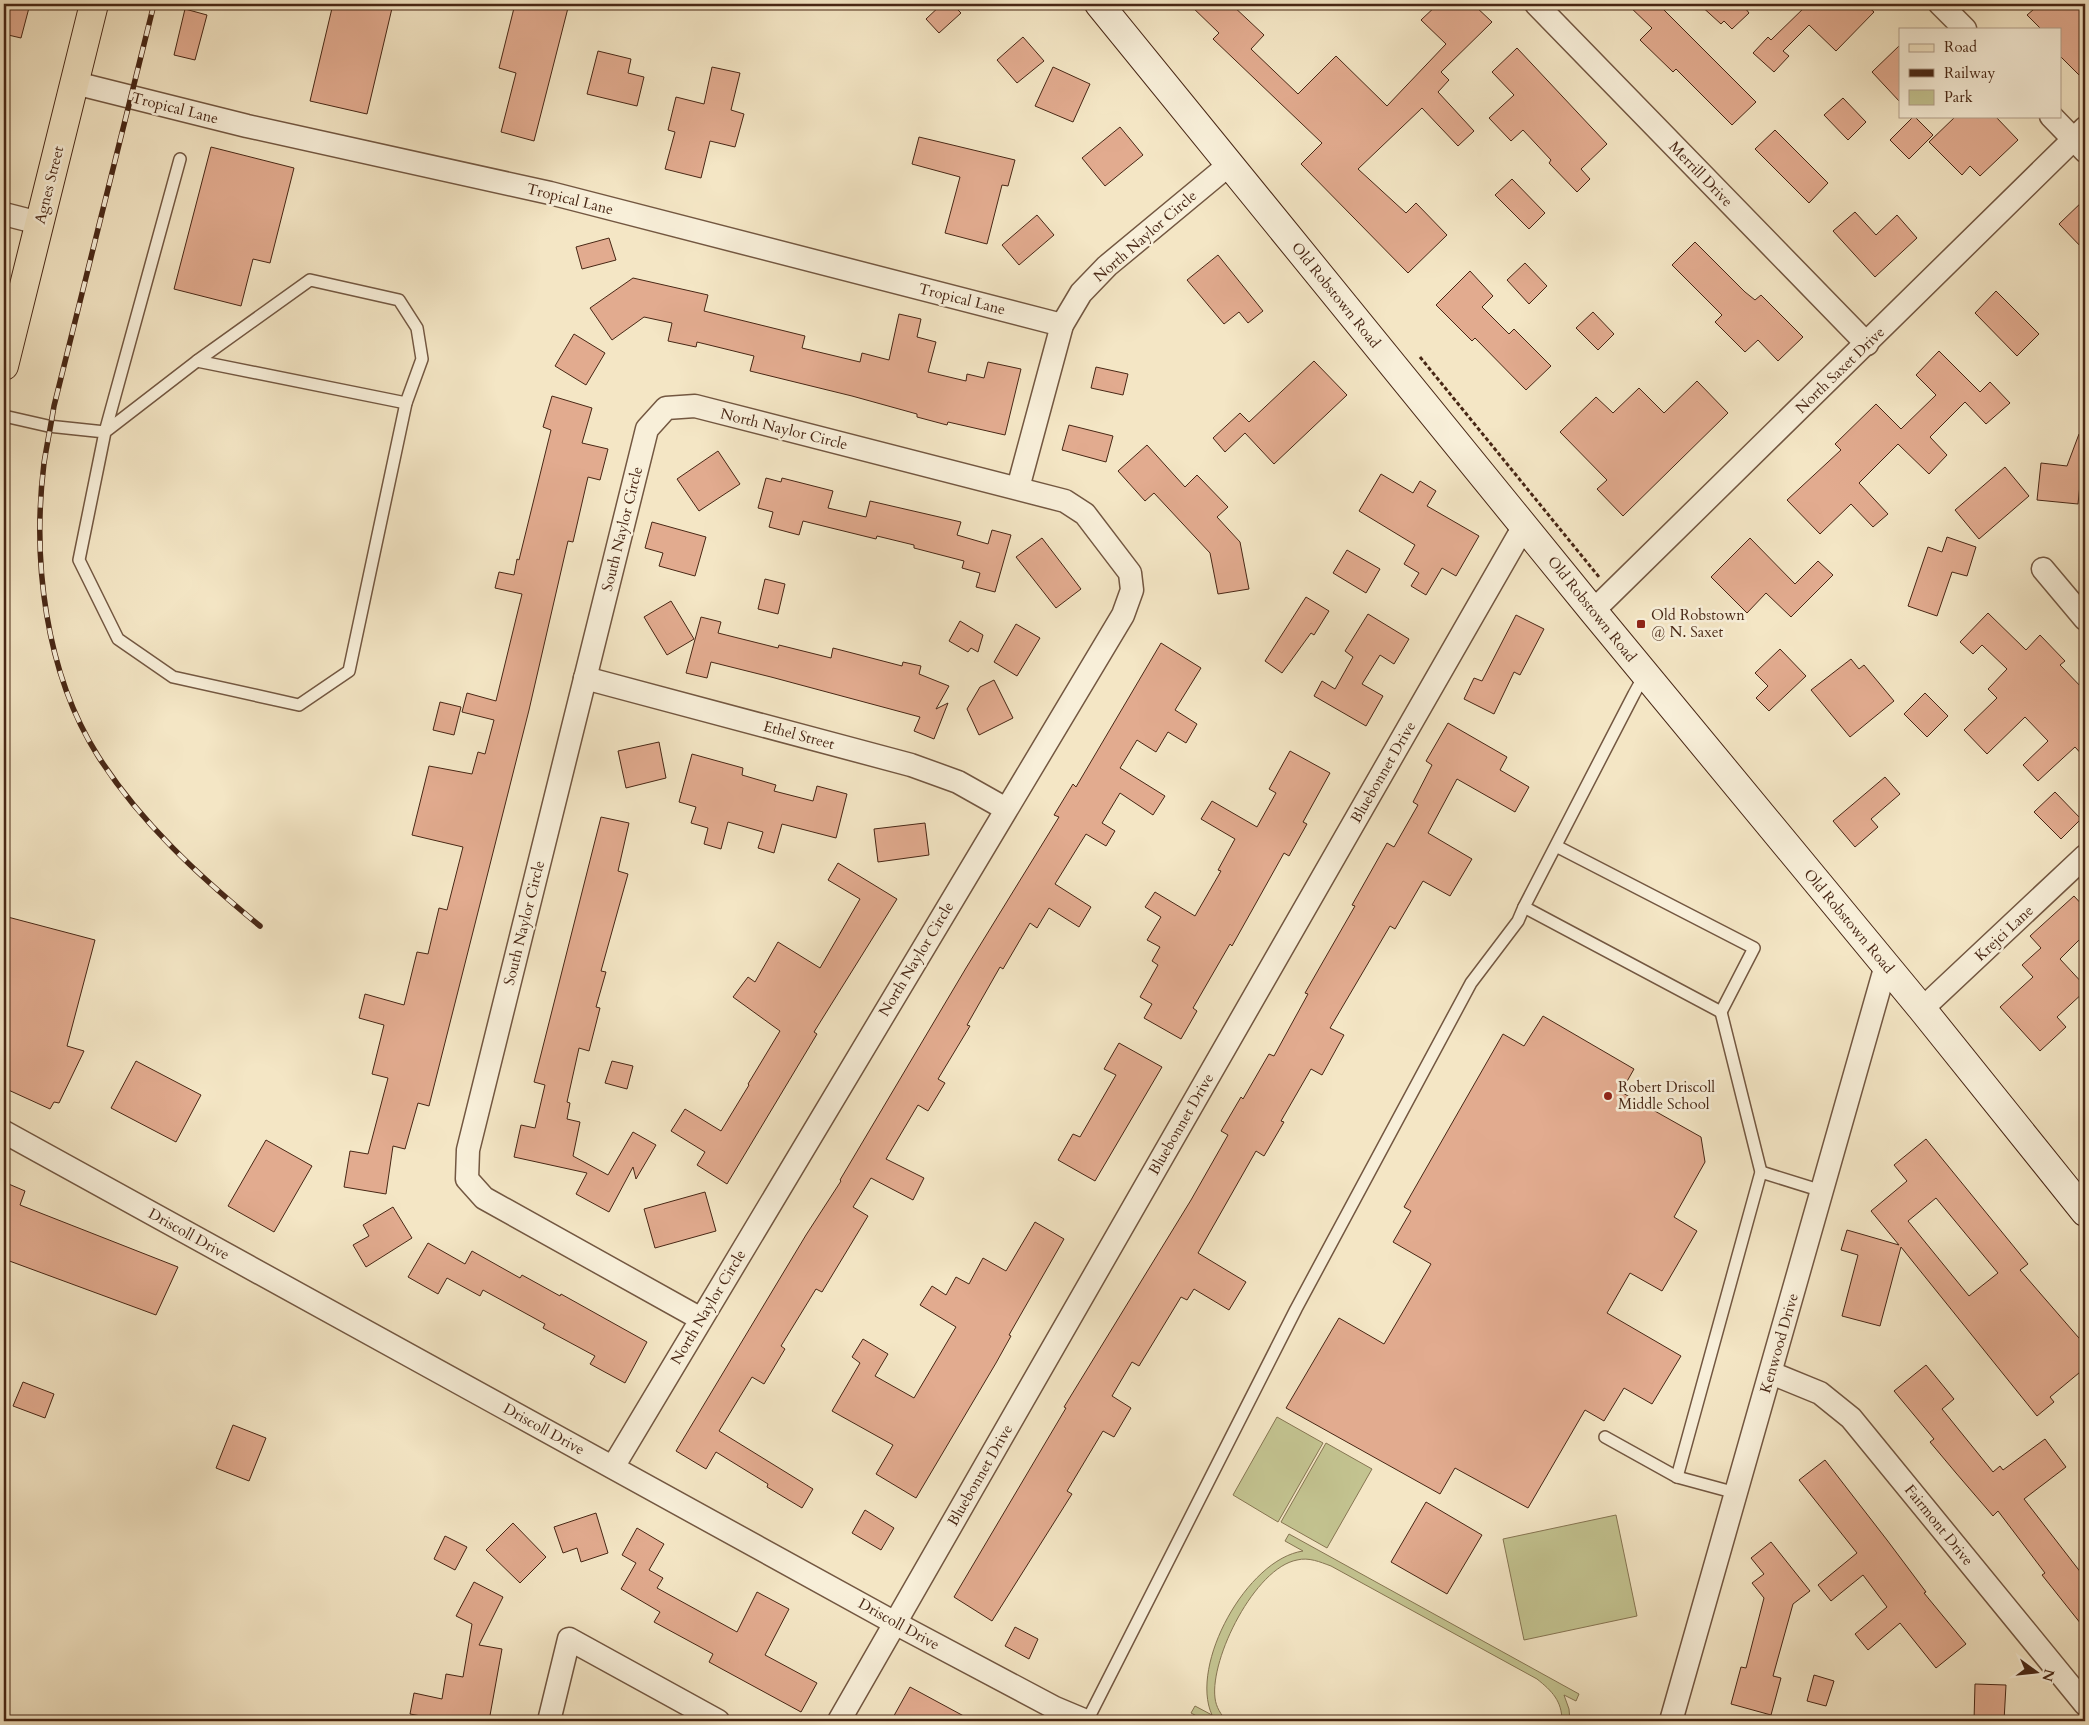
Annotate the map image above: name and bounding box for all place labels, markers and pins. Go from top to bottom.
place label: Old Robstown @ N. Saxet [1651,605,1745,642]
marker: Old Robstown @ N. Saxet [1635,618,1647,630]
place label: Robert Driscoll Middle School [1618,1077,1715,1114]
marker: Robert Driscoll Middle School [1602,1090,1614,1102]

